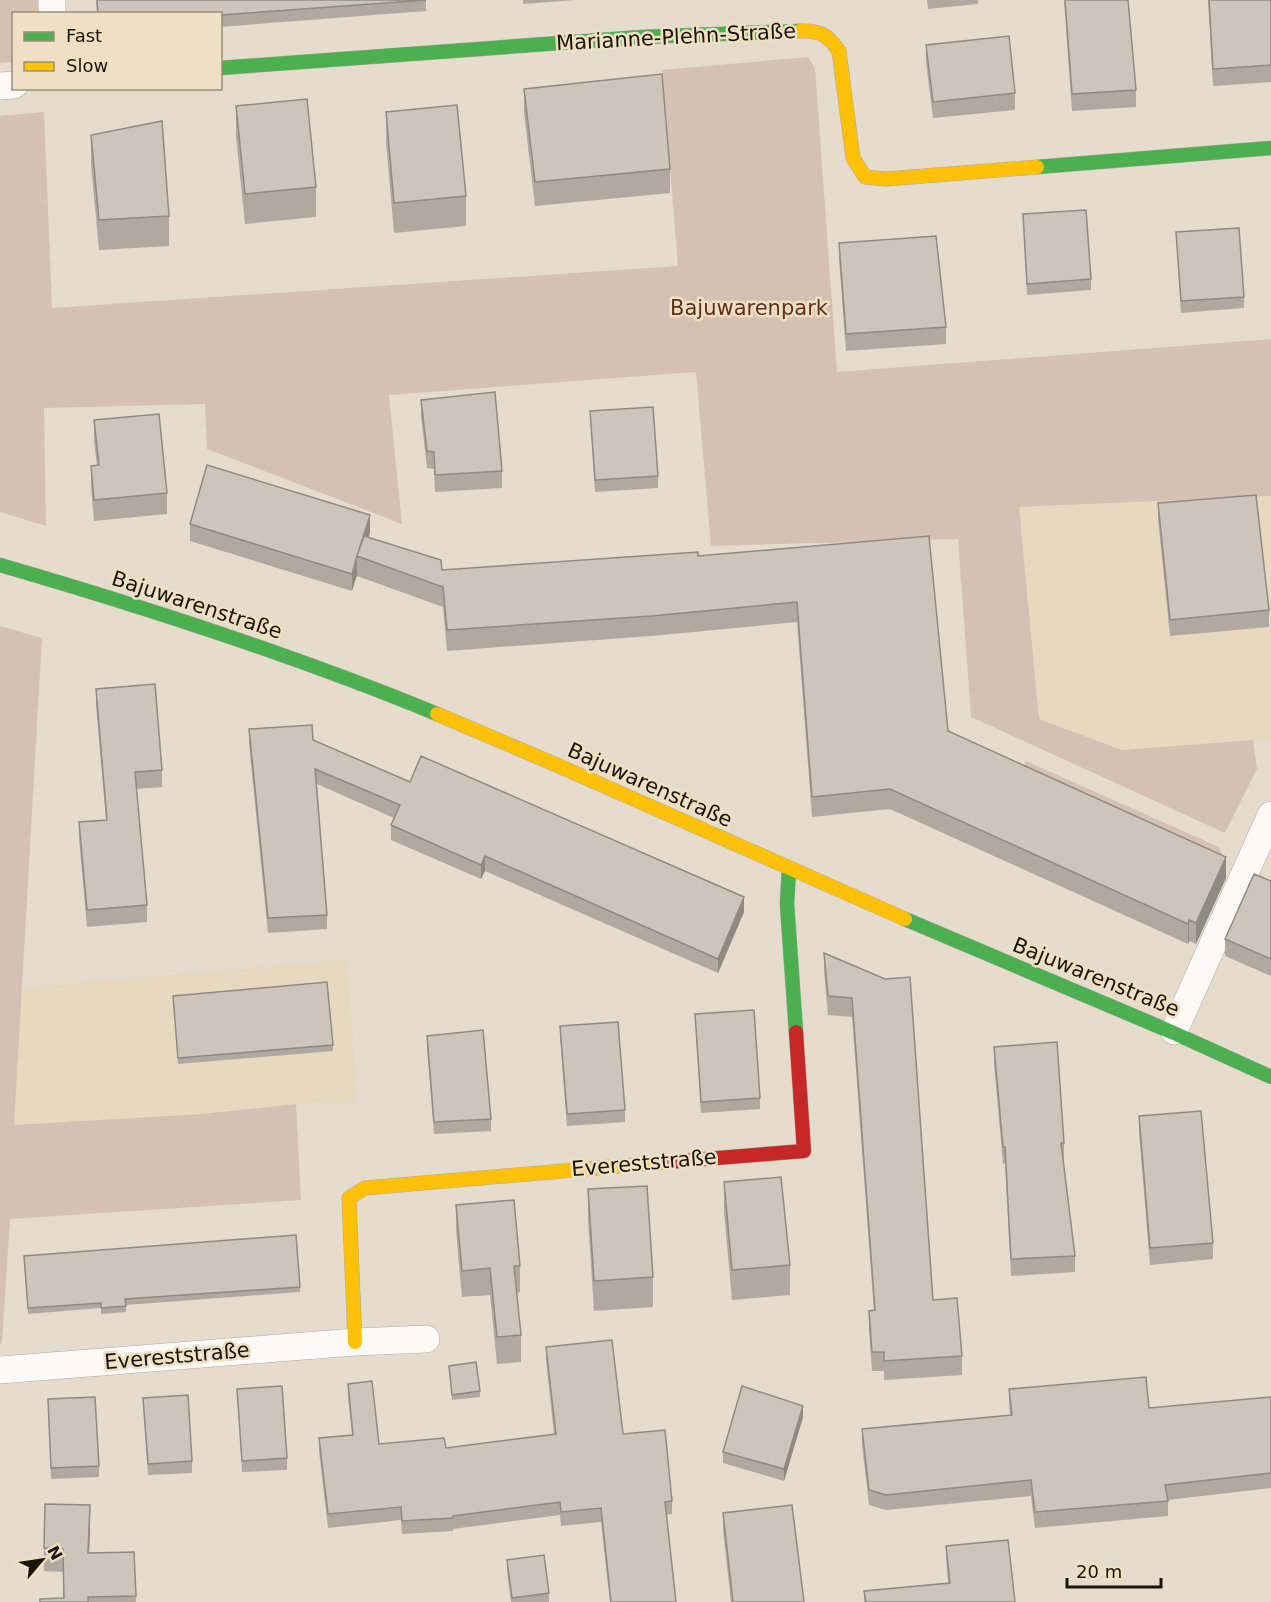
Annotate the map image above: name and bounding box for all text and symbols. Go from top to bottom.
legend [12,12,222,90]
street label: Marianne-Plehn-Straße [555,19,797,55]
text: Fast [66,25,102,46]
text: Slow [66,55,108,76]
park label: Bajuwarenpark [670,296,829,320]
street label: Bajuwarenstraße [109,566,285,644]
street label: Bajuwarenstraße [564,738,736,832]
street label: Bajuwarenstraße [1009,933,1183,1021]
street label: Evereststraße [570,1145,718,1181]
street label: Evereststraße [103,1338,251,1374]
north arrow [12,1530,72,1590]
text: N [43,1543,66,1563]
scale bar [1067,1551,1162,1589]
text: 20 m [1076,1561,1122,1582]

